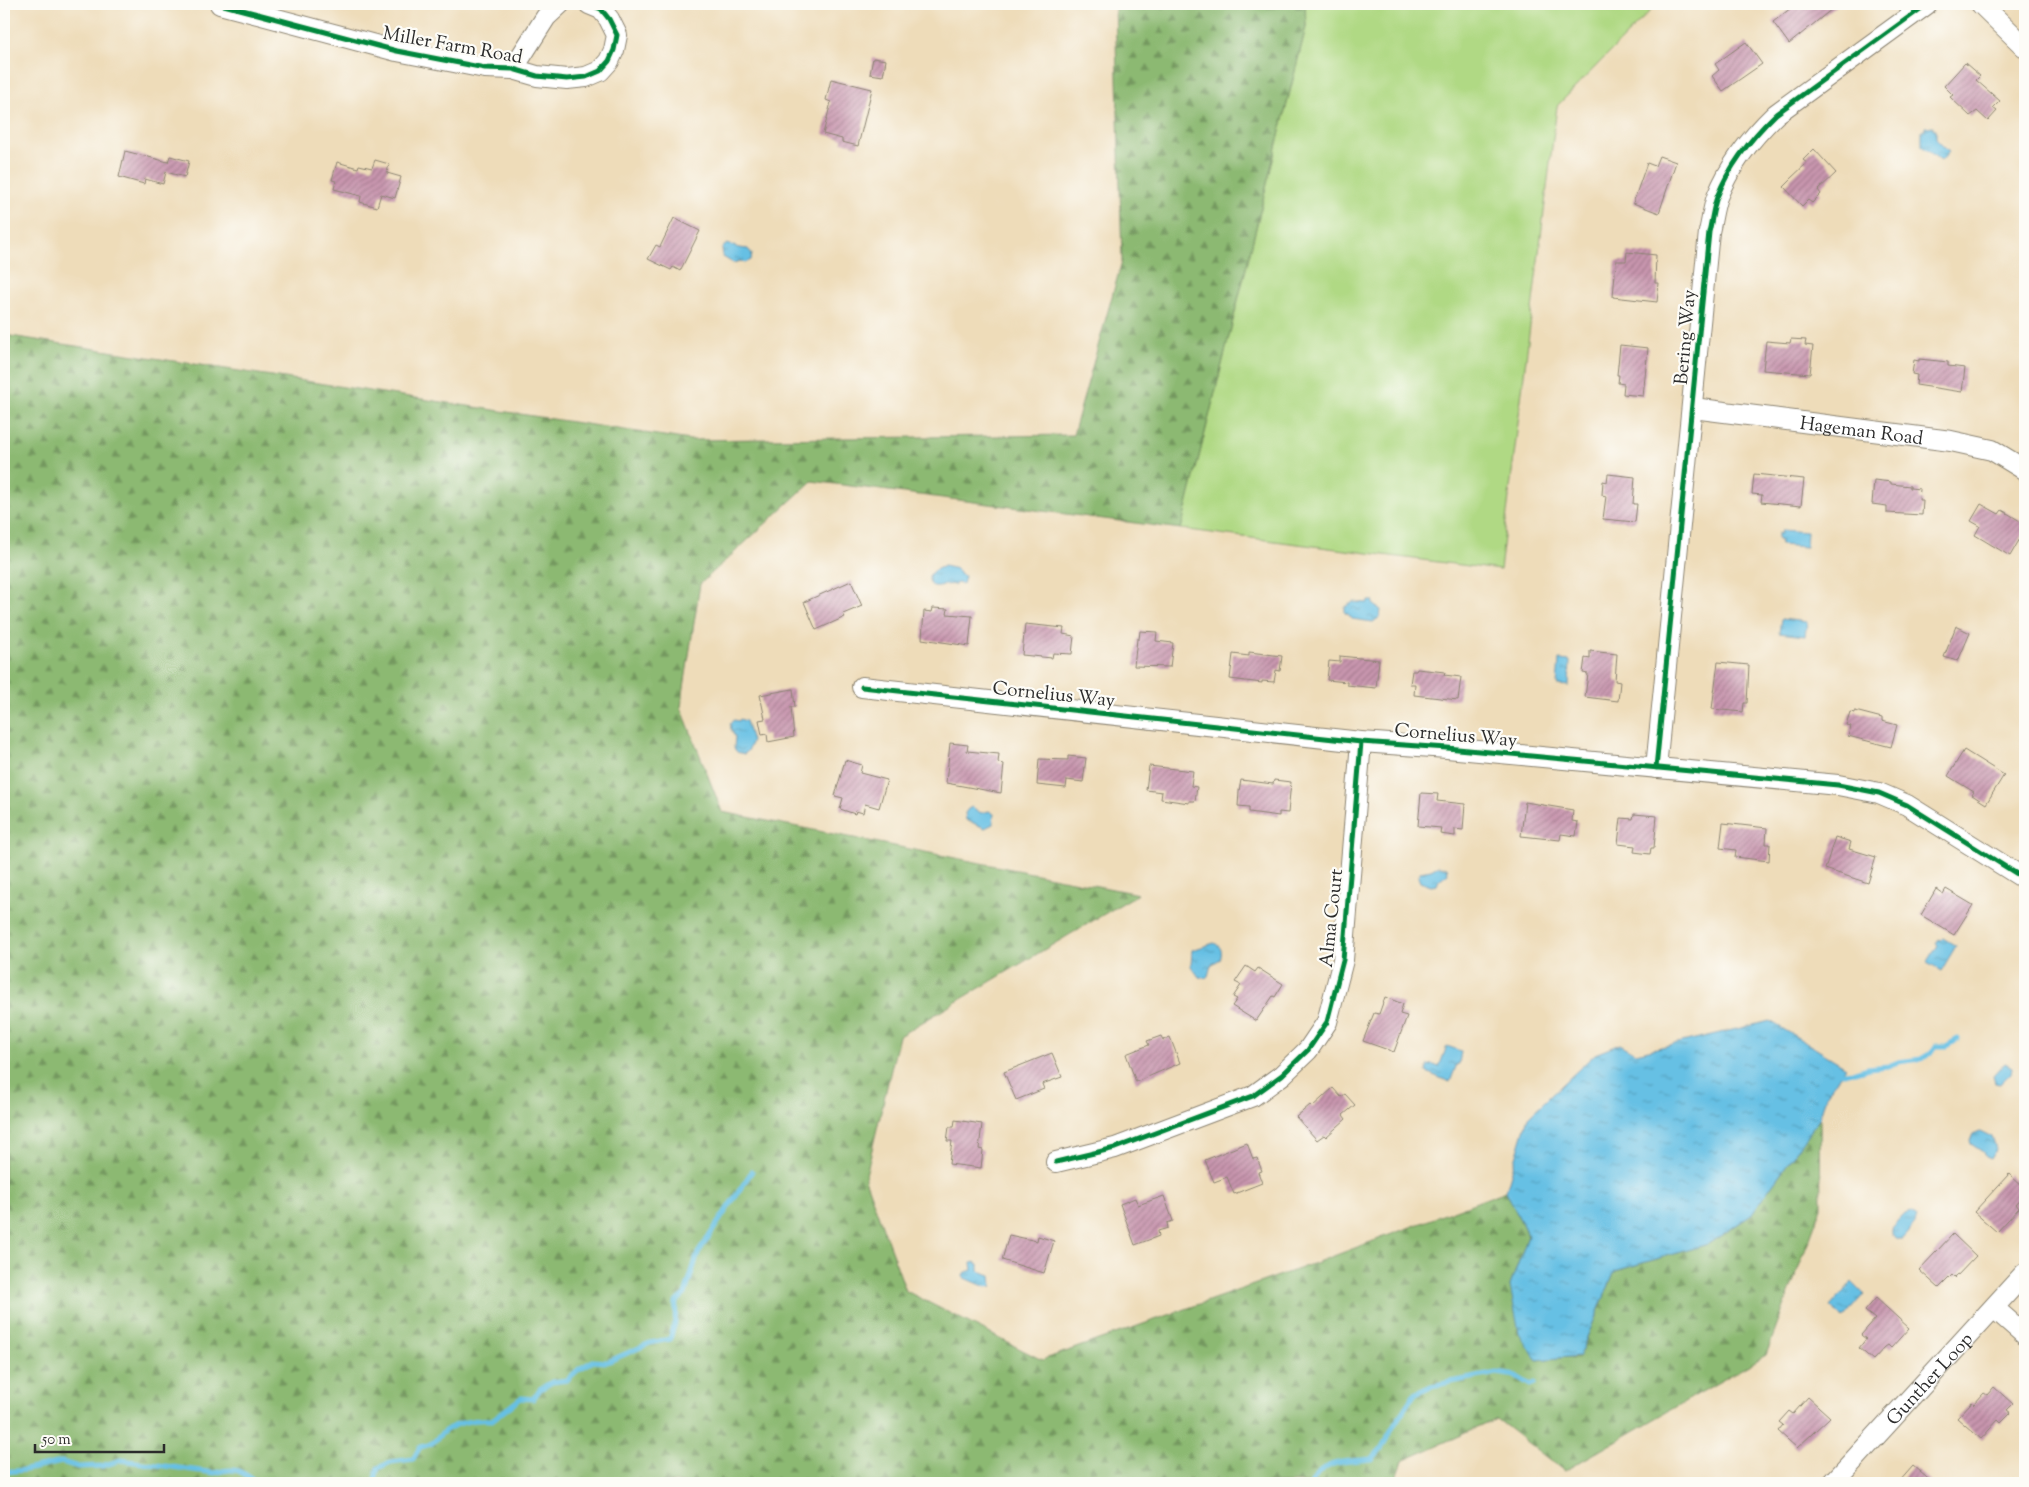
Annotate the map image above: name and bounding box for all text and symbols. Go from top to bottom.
street label: Miller Farm Road [380,21,525,72]
street label: Bering Way [1669,288,1704,386]
street label: Hageman Road [1798,411,1925,453]
street label: Cornelius Way [991,676,1117,715]
street label: Cornelius Way [1393,718,1519,755]
street label: Alma Court [1314,867,1351,969]
street label: Gunther Loop [1881,1327,1980,1432]
scale bar [35,1422,164,1454]
text: 50 m [41,1430,71,1451]

